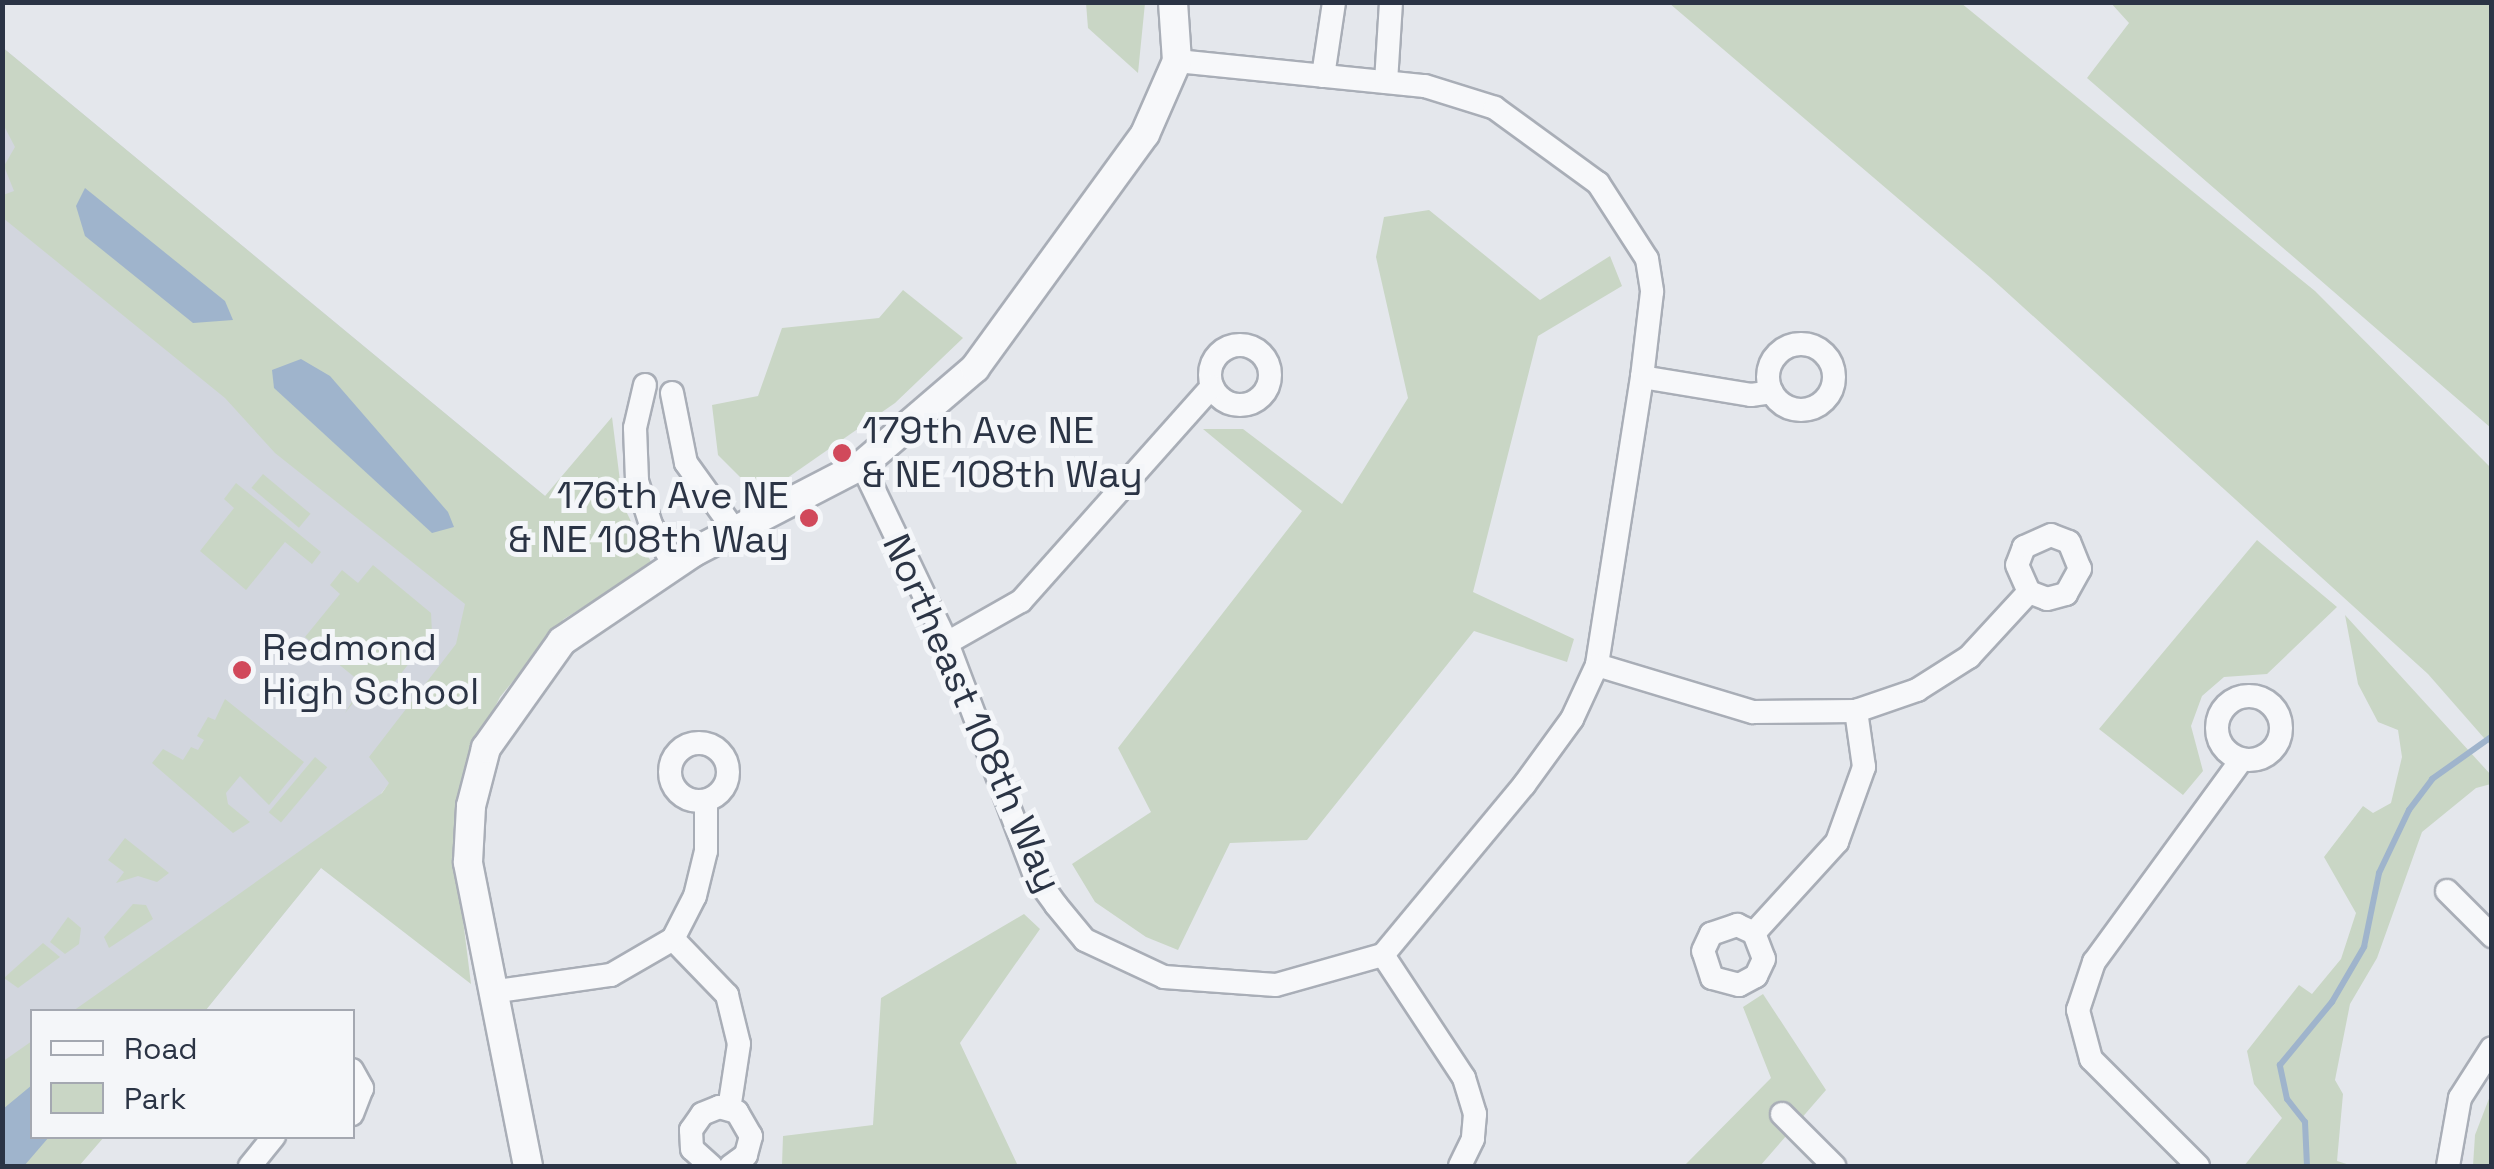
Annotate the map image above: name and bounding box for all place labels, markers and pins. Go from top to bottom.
place label: 179th Ave NE & NE 108th Way [862,408,1143,498]
marker: 179th Ave NE & NE 108th Way [831,442,853,464]
place label: 176th Ave NE & NE 108th Way [508,473,789,562]
marker: 176th Ave NE & NE 108th Way [798,507,820,529]
place label: Redmond High School [262,625,479,714]
marker: Redmond High School [231,659,253,681]

